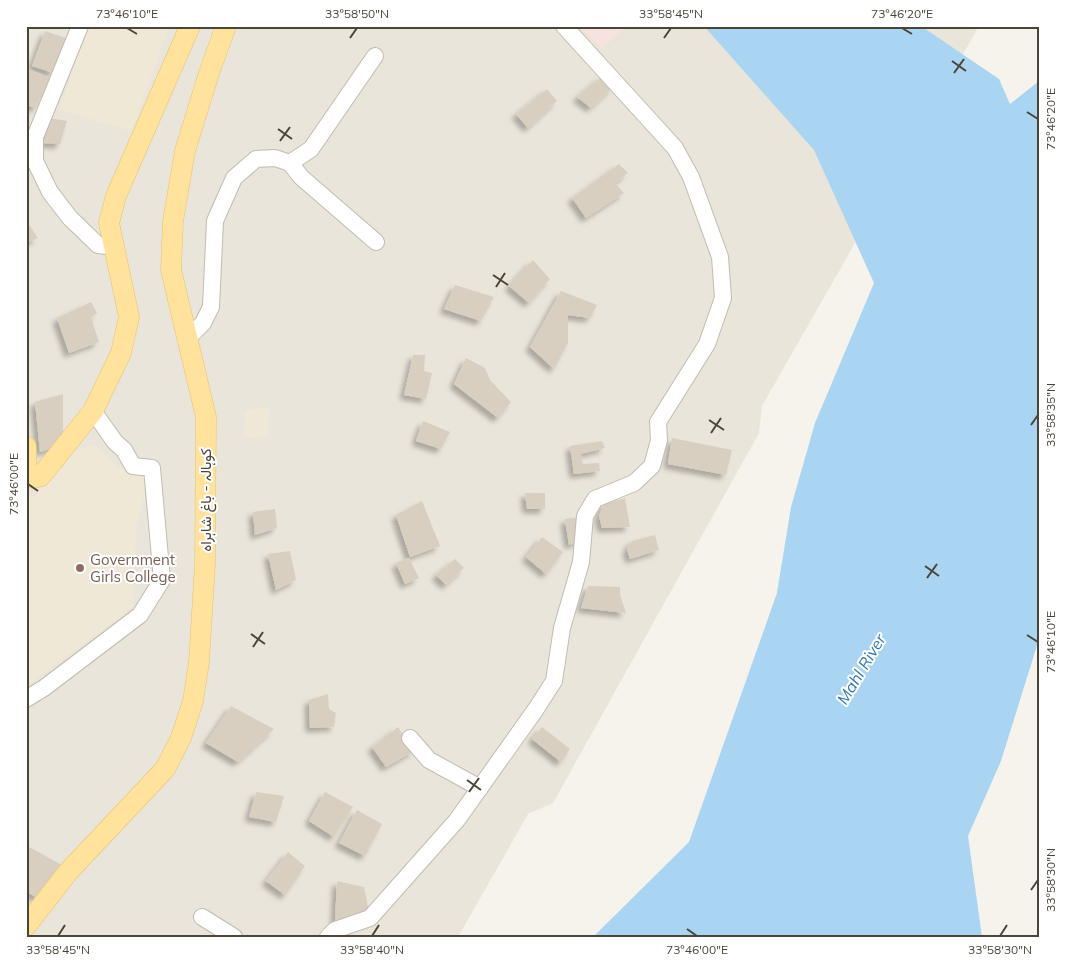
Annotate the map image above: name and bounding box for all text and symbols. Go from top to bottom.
text: 73°46'10"E [96,6,158,21]
text: 33°58'50"N [325,6,389,21]
text: 33°58'45"N [639,6,703,21]
text: 73°46'20"E [871,6,933,21]
text: 73°46'20"E [1043,88,1058,150]
text: 33°58'35"N [1043,383,1058,447]
street label: کوہالہ - باغ شاہراہ [196,448,217,552]
text: 73°46'00"E [6,453,21,515]
place label: Government Girls College [90,550,176,586]
marker: Government Girls College [74,562,86,574]
text: 73°46'10"E [1043,611,1058,673]
water label: Mahl River [832,629,890,708]
text: 33°58'30"N [1043,848,1058,912]
text: 33°58'45"N [26,942,90,957]
text: 33°58'40"N [340,942,404,957]
text: 73°46'00"E [666,942,728,957]
text: 33°58'30"N [968,942,1032,957]

